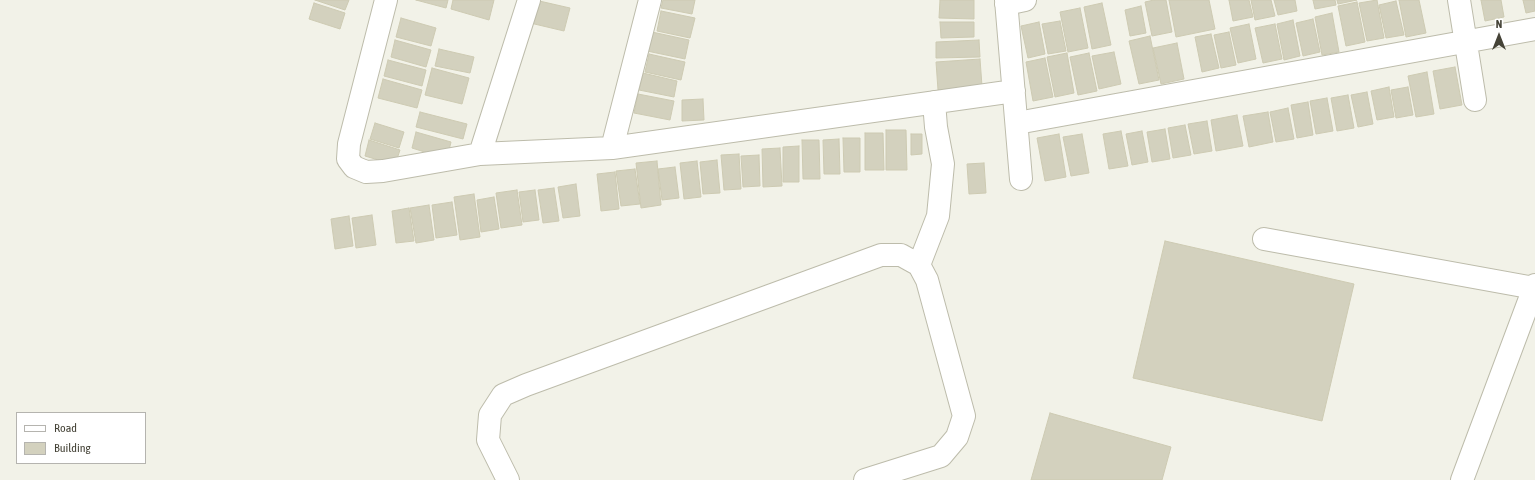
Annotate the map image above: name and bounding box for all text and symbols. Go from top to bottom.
north arrow [1479,16,1519,56]
text: N [1496,18,1502,30]
legend [16,412,146,464]
text: Road [54,421,77,435]
text: Building [54,441,91,455]

